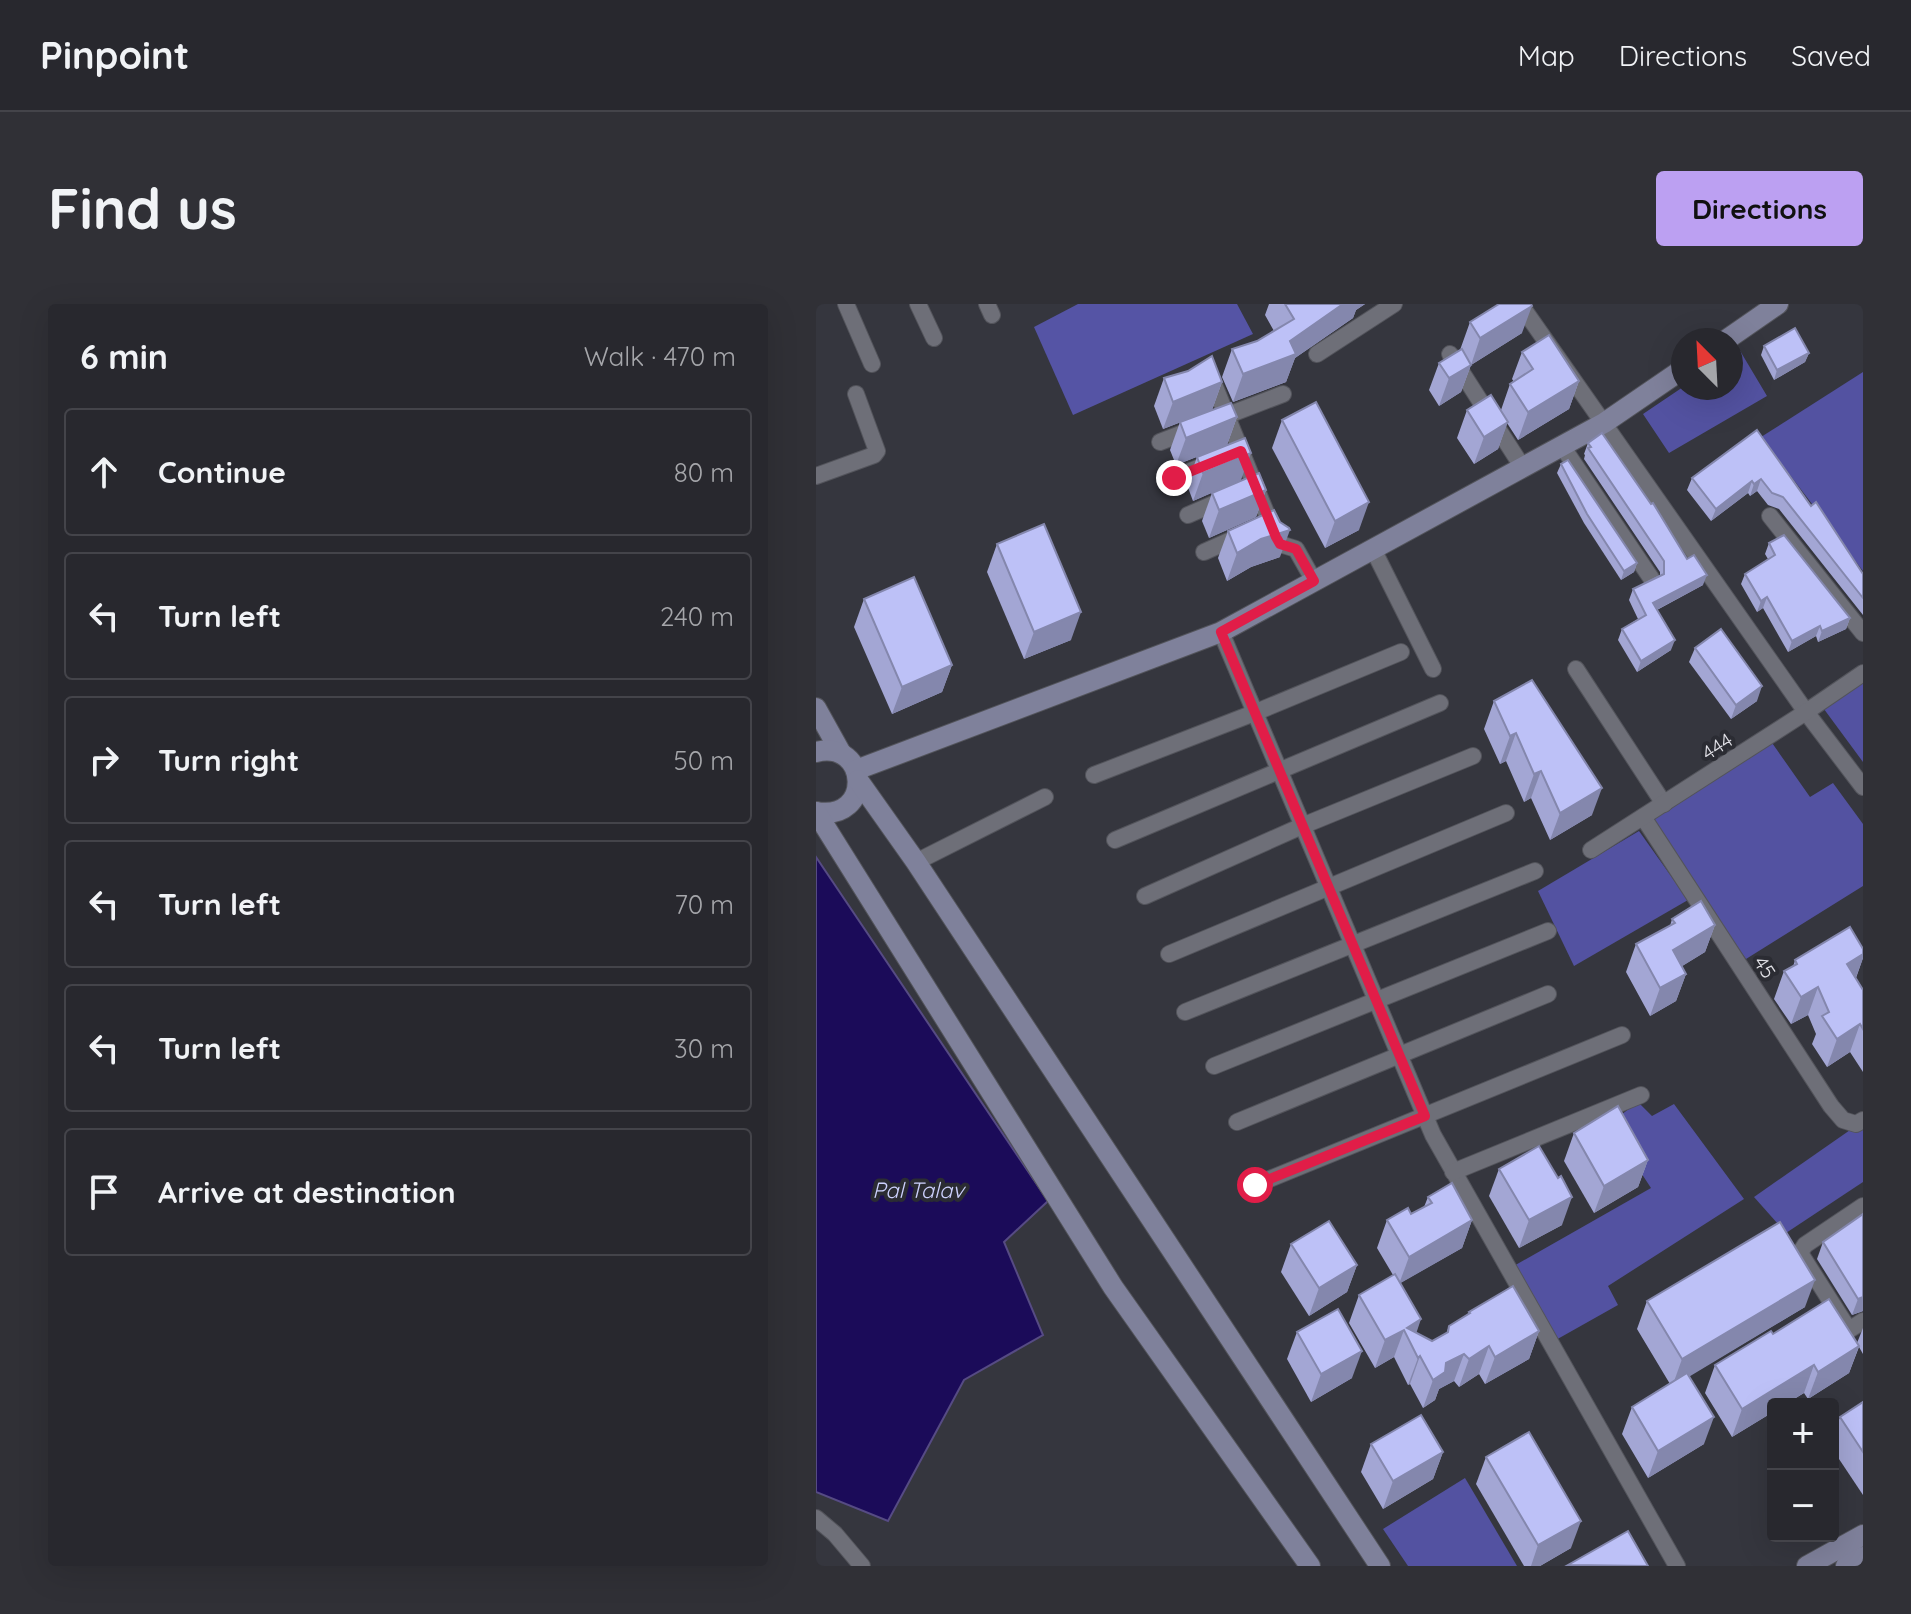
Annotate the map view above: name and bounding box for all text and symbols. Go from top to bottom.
text: Pinpoint [40,31,189,79]
text: Map [1518,38,1575,73]
text: Directions [1619,38,1747,73]
text: Saved [1791,38,1871,73]
button: Directions [1656,171,1863,246]
text: Find us [48,173,237,243]
north arrow [1671,328,1743,400]
text: 6 min [80,335,168,378]
text: Walk · 470 m [584,340,736,373]
icon: ahead [82,450,126,494]
text: Continue [158,453,286,491]
text: 80 m [674,456,734,489]
route end [1156,460,1192,496]
icon: left [82,594,126,638]
text: Turn left [158,597,281,635]
text: 240 m [660,600,734,633]
street label: 444 [1697,727,1737,765]
icon: right [82,738,126,782]
text: Turn right [158,741,299,779]
text: 50 m [674,744,734,777]
icon: left [82,882,126,926]
text: Turn left [158,885,281,923]
text: 70 m [674,888,734,921]
street label: 45 [1749,951,1781,983]
icon: left [82,1026,126,1070]
text: Turn left [158,1029,281,1067]
text: 30 m [674,1032,734,1065]
route start [1237,1167,1273,1203]
icon: arrive [82,1170,126,1214]
text: Arrive at destination [158,1173,456,1211]
water label: Pal Talav [872,1176,966,1204]
map controls [1767,1398,1839,1542]
button: + [1767,1398,1839,1470]
button: − [1767,1470,1839,1542]

